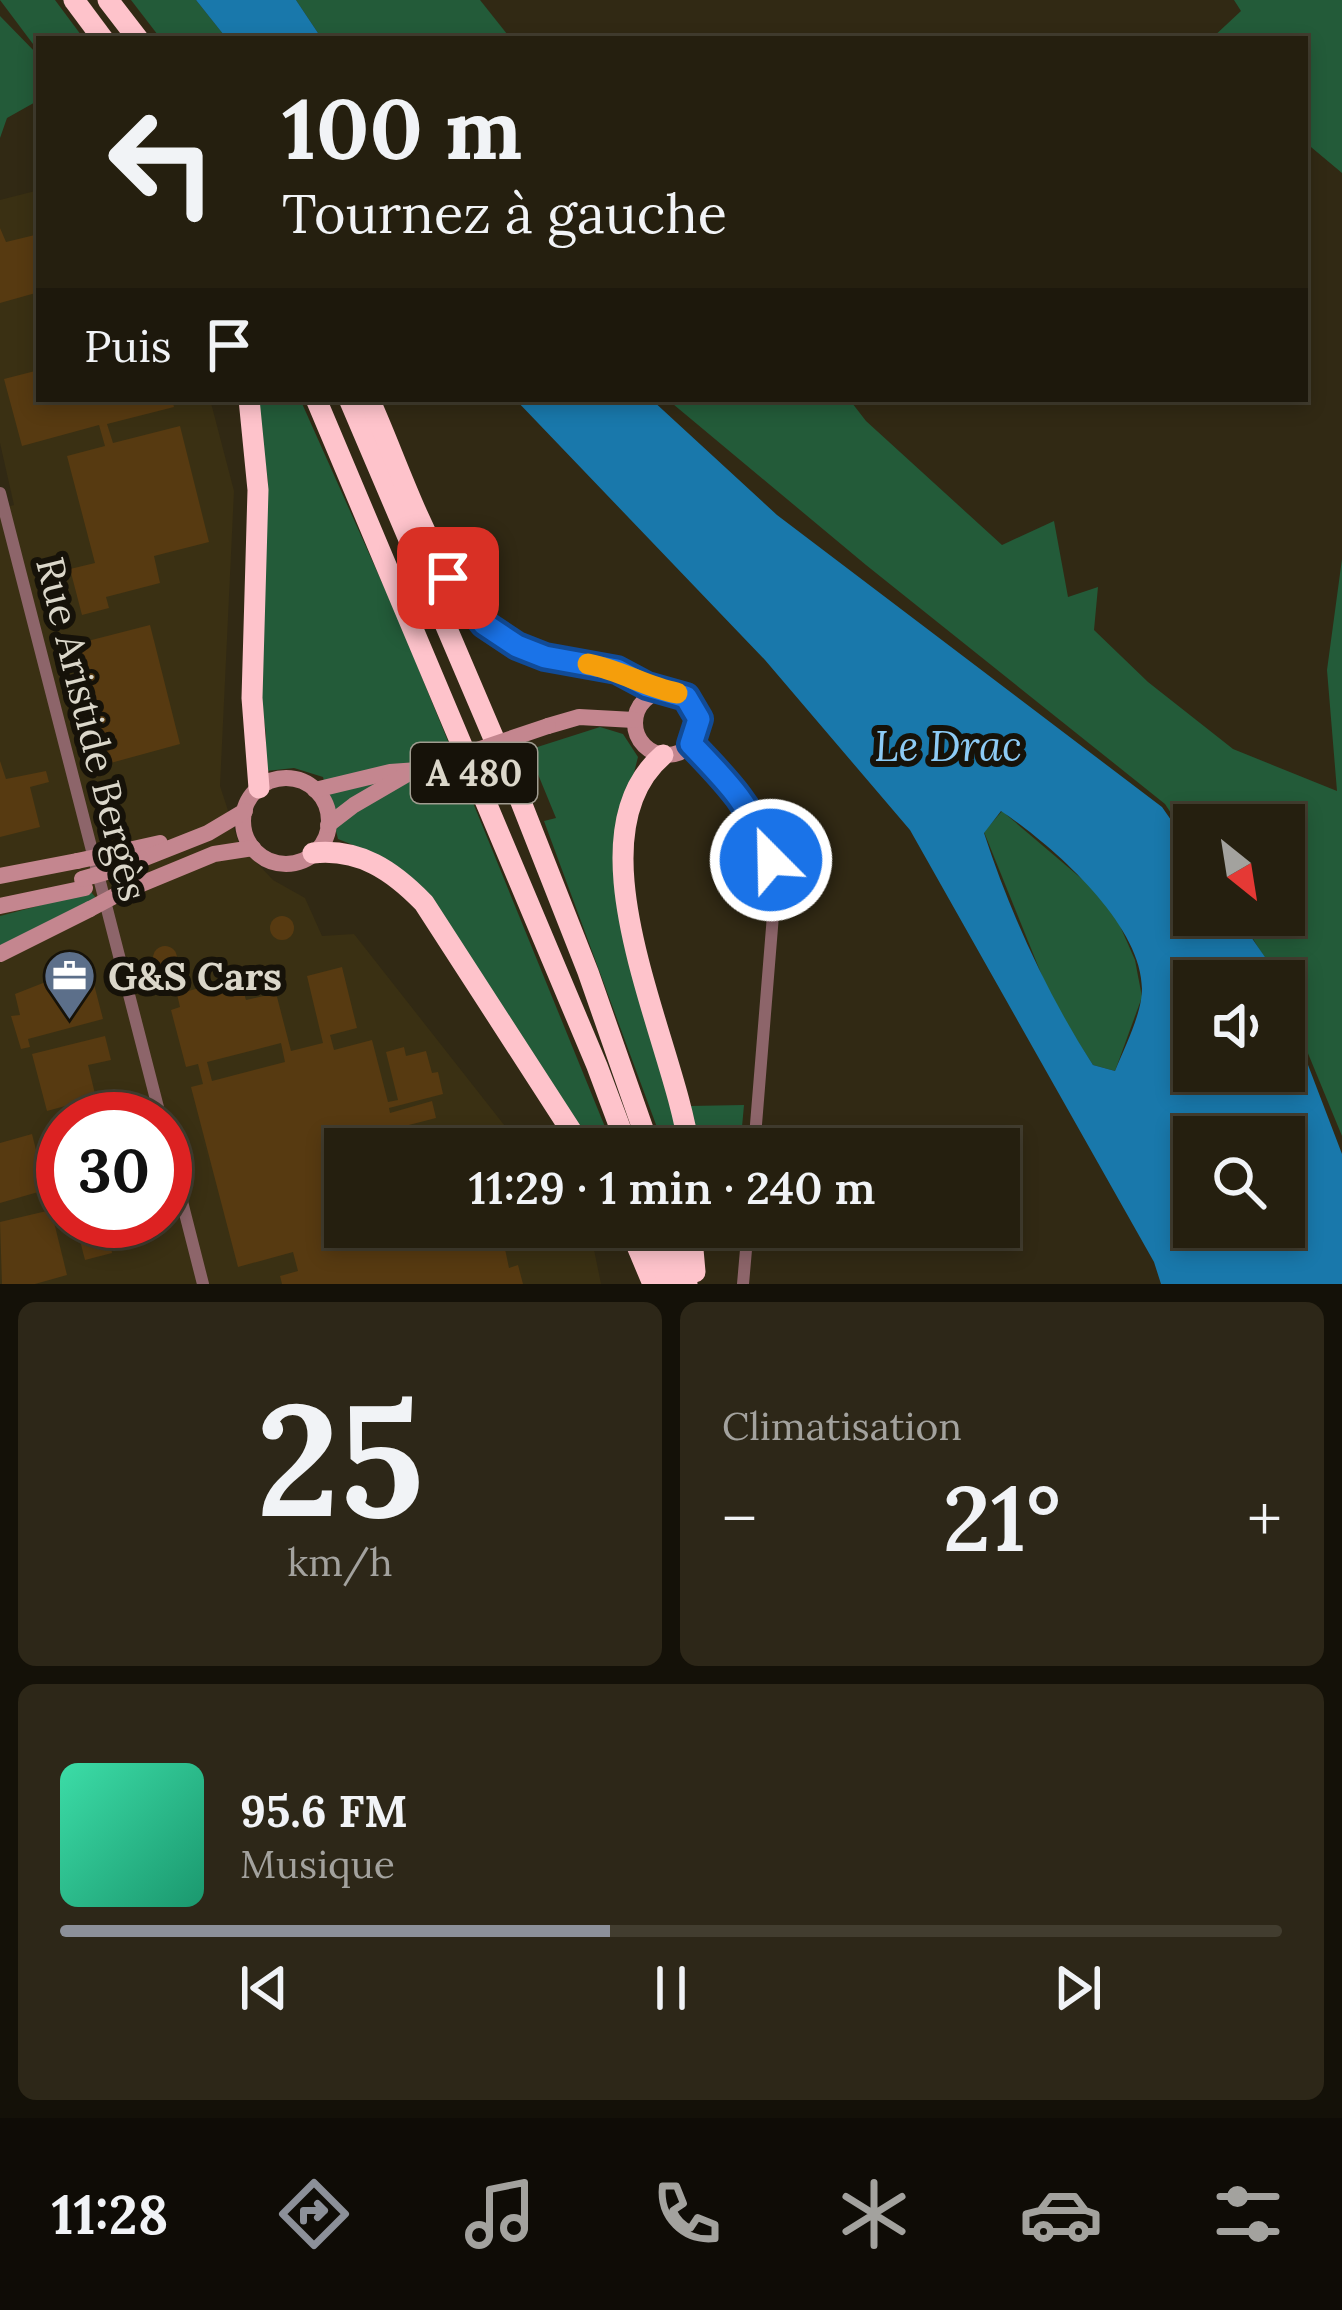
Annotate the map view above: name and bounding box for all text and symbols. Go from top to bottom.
text: 100 m [282,74,522,182]
icon: left [84,84,240,240]
text: Tournez à gauche [282,179,727,248]
icon: arrive [196,312,262,378]
text: Puis [84,317,172,374]
pin [397,527,499,629]
icon: arrive [415,545,481,611]
street label: Rue Aristide Bergès [25,552,159,906]
water label: Le Drac [874,719,1022,773]
road number: A 480 [411,743,537,803]
position arrow [708,797,834,923]
north arrow [1173,804,1305,936]
map controls [1173,804,1305,1248]
office icon: G&S Cars [41,948,97,1022]
place label: G&S Cars [108,951,282,1001]
button: sound [1173,960,1305,1092]
speed limit sign: 30 [36,1092,192,1248]
button: search [1173,1116,1305,1248]
text: 11:29 · 1 min · 240 m [468,1159,876,1216]
text: 25 [256,1359,424,1559]
text: Climatisation [722,1401,962,1451]
text: 21° [943,1460,1061,1576]
text: − [722,1476,757,1560]
text: + [1247,1476,1282,1560]
text: km/h [287,1537,393,1587]
text: 95.6 FM [240,1782,408,1839]
text: Musique [240,1839,395,1889]
icon: previous [231,1955,297,2021]
icon: pause [638,1955,704,2021]
icon: next [1045,1955,1111,2021]
icon: directions [272,2172,356,2256]
icon: music [458,2172,542,2256]
icon: phone [645,2172,729,2256]
icon: climate [832,2172,916,2256]
icon: car [1019,2172,1103,2256]
icon: filters [1206,2172,1290,2256]
text: 11:28 [51,2180,169,2249]

